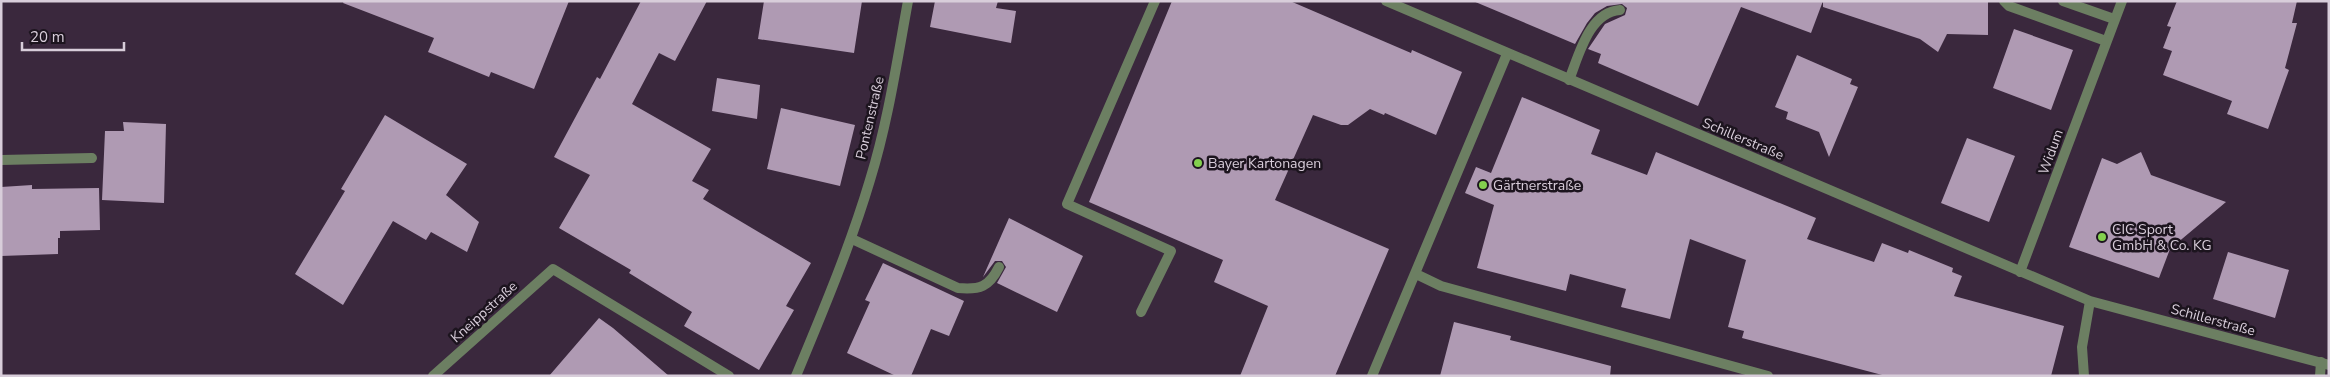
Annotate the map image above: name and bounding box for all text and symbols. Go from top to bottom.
scale bar [22,20,125,52]
text: 20 m [30,27,65,47]
street label: Pontenstraße [851,75,889,161]
street label: Schillerstraße [1699,113,1787,165]
street label: Widum [2034,127,2068,177]
place label: Bayer Kartonagen [1208,154,1321,173]
marker: Bayer Kartonagen [1192,157,1204,169]
place label: Gärtnerstraße [1493,176,1581,195]
marker: Gärtnerstraße [1477,179,1489,191]
place label: CIC Sport GmbH & Co. KG [2112,220,2212,255]
marker: CIC Sport GmbH & Co. KG [2096,231,2108,243]
street label: Kneippstraße [447,277,521,347]
street label: Schillerstraße [2169,300,2257,340]

